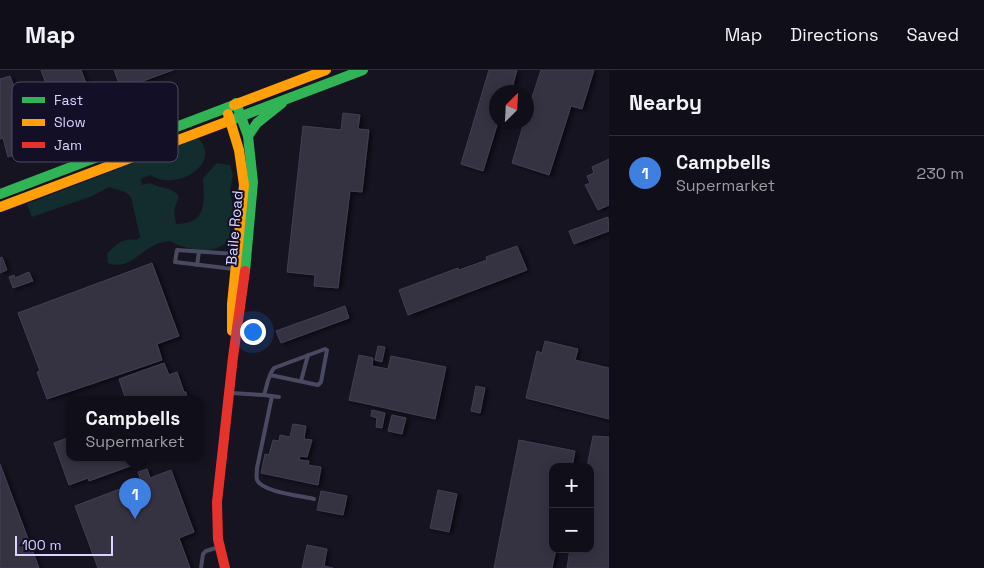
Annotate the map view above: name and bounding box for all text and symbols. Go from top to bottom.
text: Map [25,19,75,50]
text: Map [725,23,762,46]
text: Directions [790,23,879,46]
text: Saved [907,23,959,46]
legend [12,82,178,162]
north arrow [489,85,534,130]
text: Nearby [629,89,702,116]
text: Fast [54,91,83,109]
text: Slow [54,113,86,131]
text: Jam [54,136,82,154]
text: Campbells [676,150,771,175]
text: 1 [641,163,649,184]
text: 230 m [917,163,964,184]
text: Supermarket [676,175,775,196]
street label: Baile Road [221,190,247,266]
your location [240,319,266,345]
popup [66,396,204,461]
text: Campbells [85,406,180,431]
text: Supermarket [85,431,185,452]
map controls [549,463,594,553]
button: + [549,463,594,508]
pin: 1 [119,478,151,519]
button: − [549,508,594,553]
scale bar [15,533,112,556]
text: 100 m [22,536,61,554]

